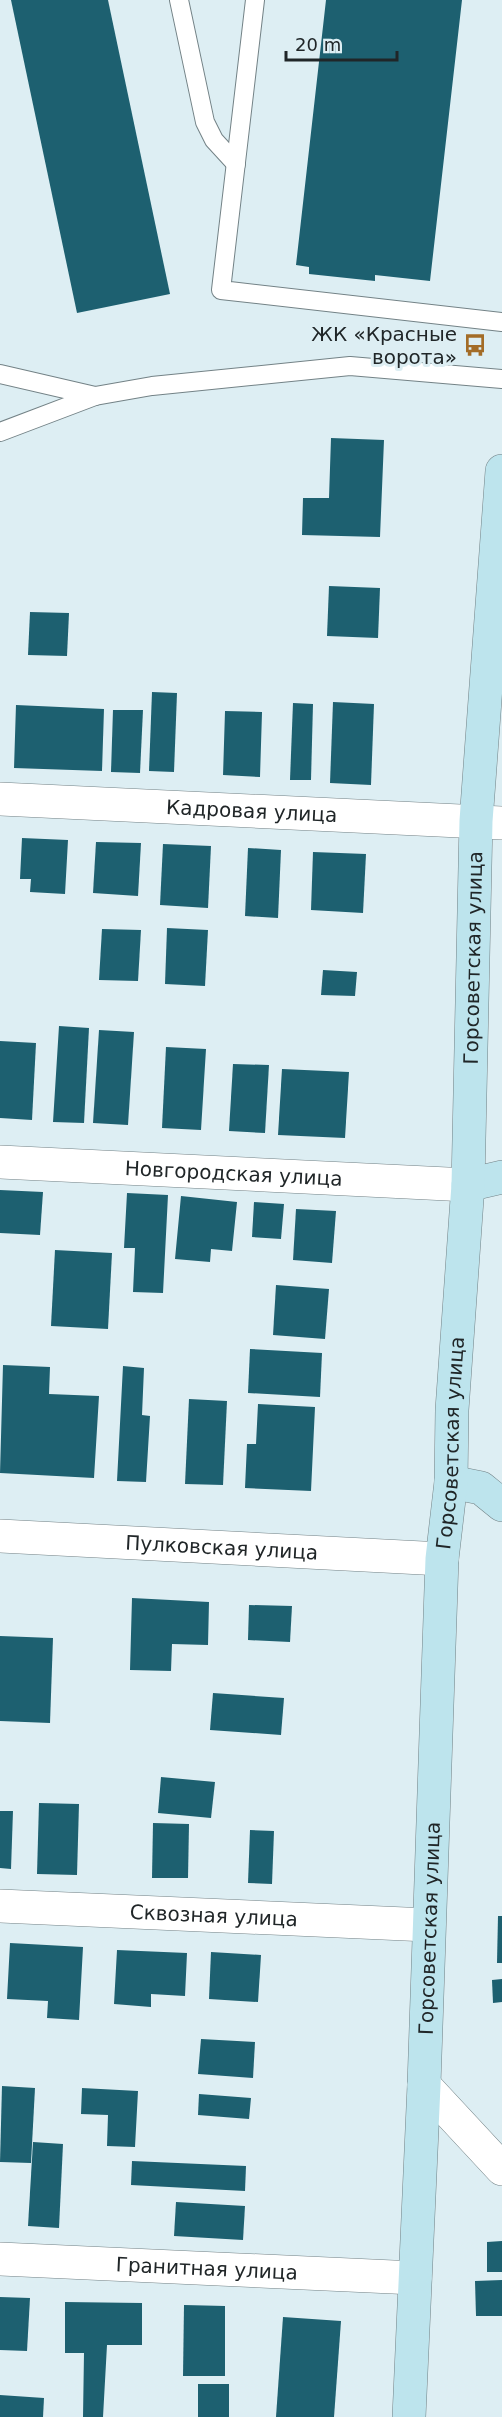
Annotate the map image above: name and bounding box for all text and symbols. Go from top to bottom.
scale bar [286,24,397,62]
text: 20 m [295,34,341,55]
place label: ЖК «Красные ворота» [311,322,457,369]
bus stop icon: ЖК «Красные ворота» [462,332,488,358]
street label: Кадровая улица [166,795,338,827]
street label: Горсоветская улица [459,851,487,1065]
street label: Новгородская улица [124,1156,343,1191]
street label: Горсоветская улица [431,1336,469,1551]
street label: Пулковская улица [125,1531,319,1565]
street label: Горсоветская улица [414,1821,445,2036]
street label: Сквозная улица [129,1900,298,1931]
street label: Гранитная улица [115,2252,298,2285]

